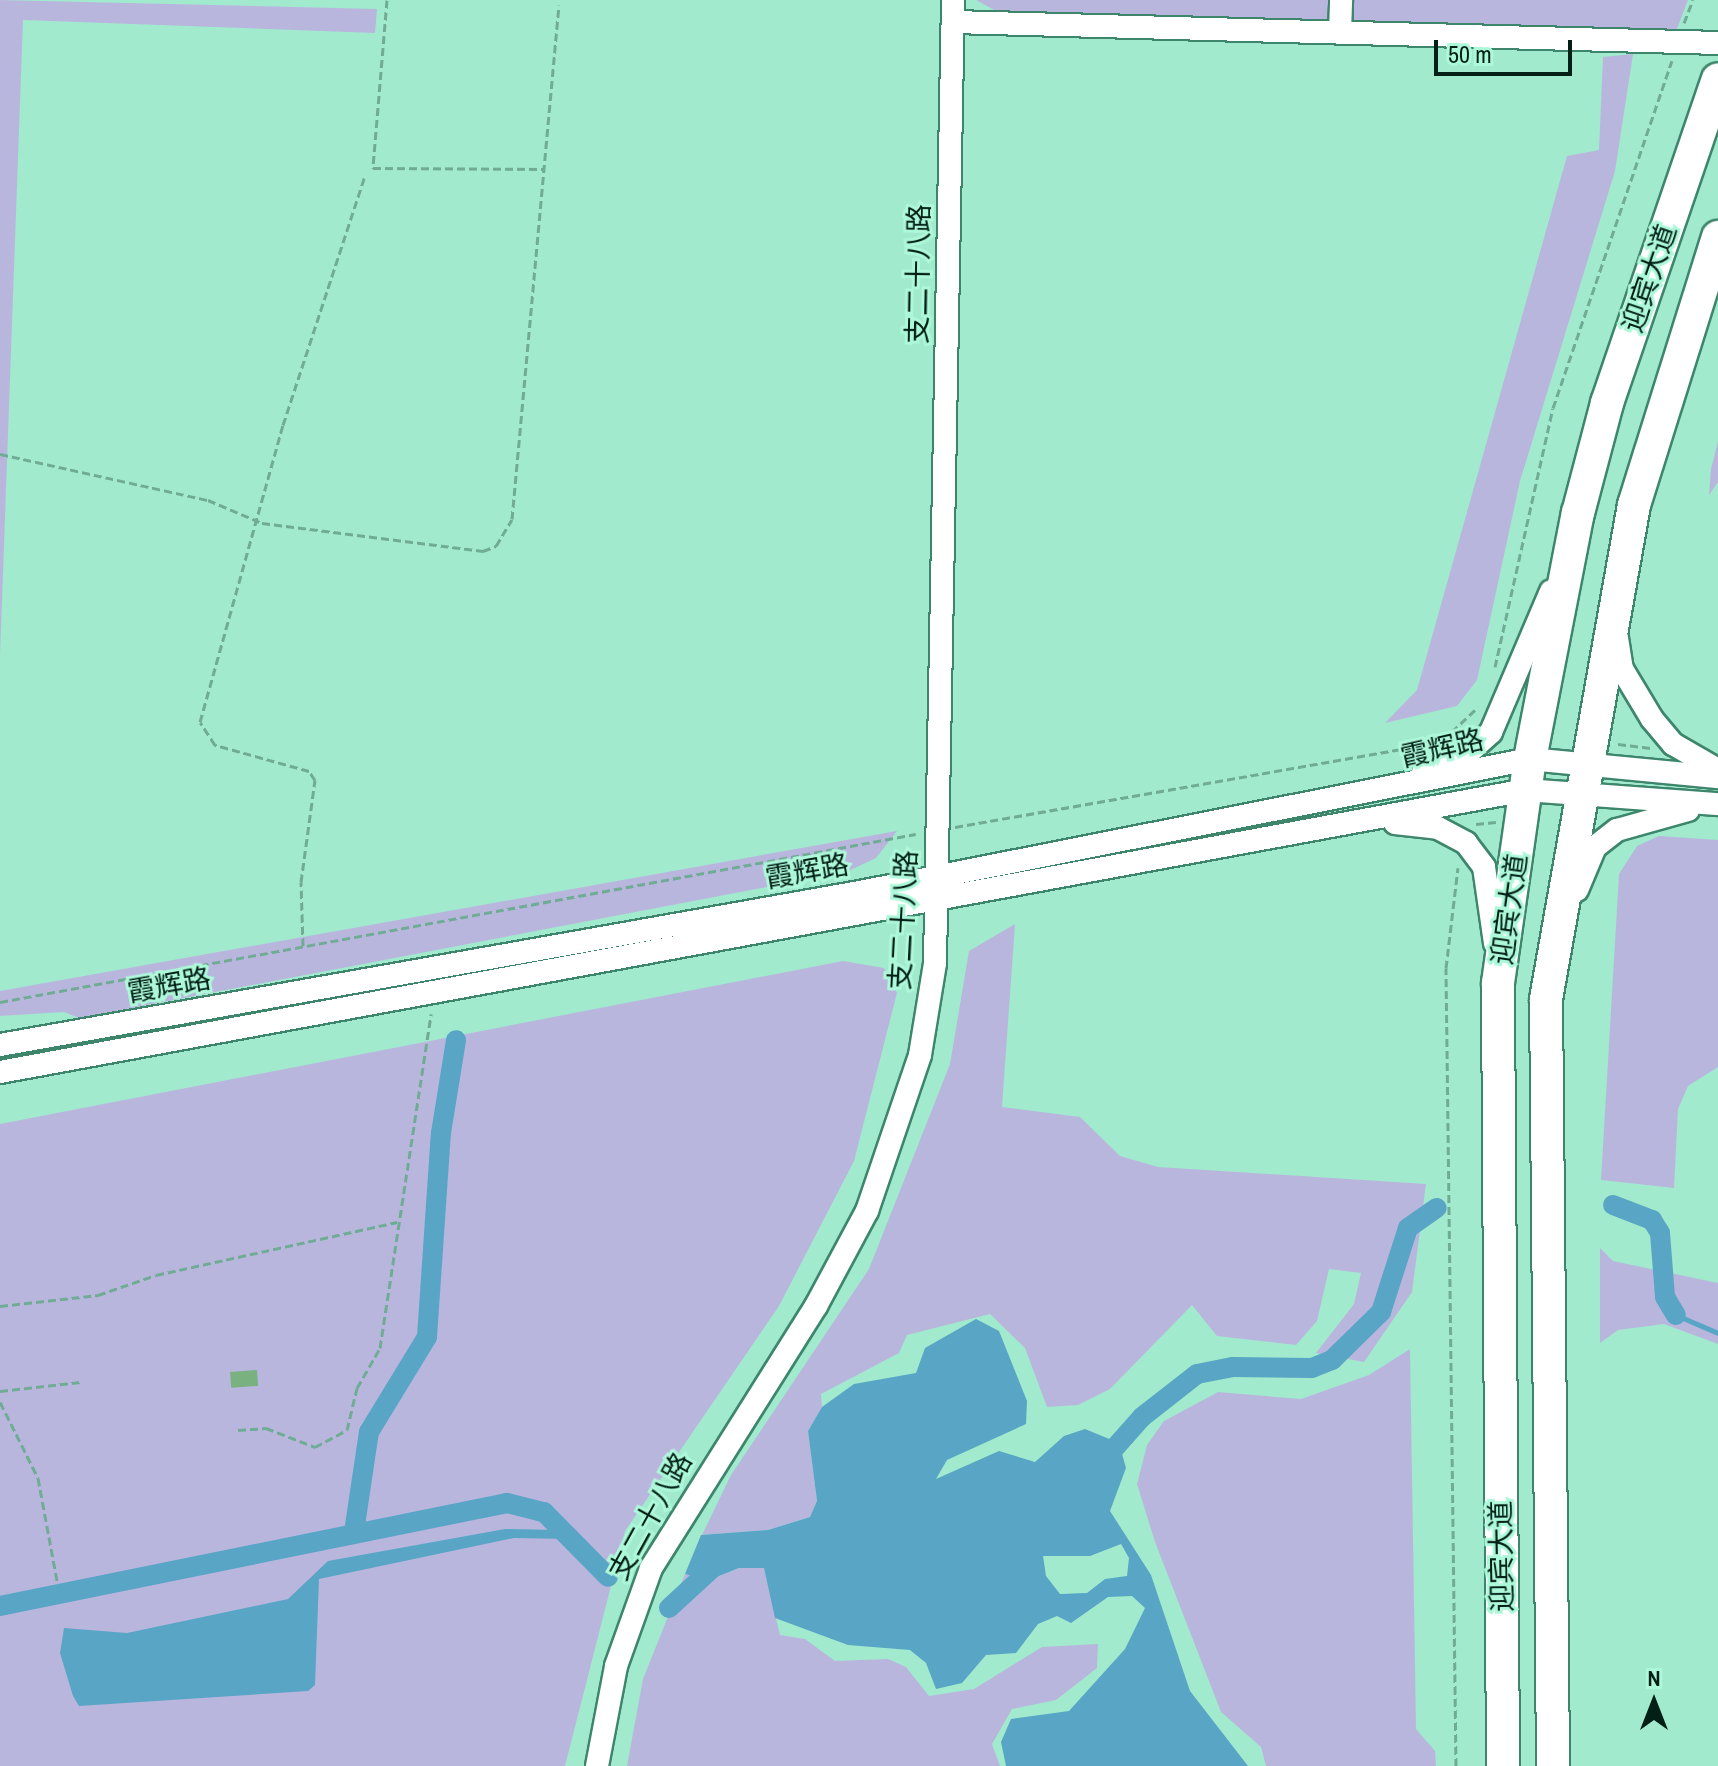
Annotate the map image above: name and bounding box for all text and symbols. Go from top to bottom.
scale bar [1438,24,1576,74]
text: 50 m [1448,38,1492,70]
street label: 支二十八路 [900,204,936,344]
street label: 迎宾大道 [1615,220,1683,336]
street label: 霞辉路 [1397,722,1487,774]
street label: 霞辉路 [763,847,851,895]
street label: 支二十八路 [883,849,923,991]
street label: 迎宾大道 [1485,851,1533,967]
street label: 霞辉路 [125,961,213,1009]
street label: 支二十八路 [601,1447,699,1585]
street label: 迎宾大道 [1483,1500,1519,1612]
north arrow [1614,1662,1694,1742]
text: N [1647,1663,1661,1693]

